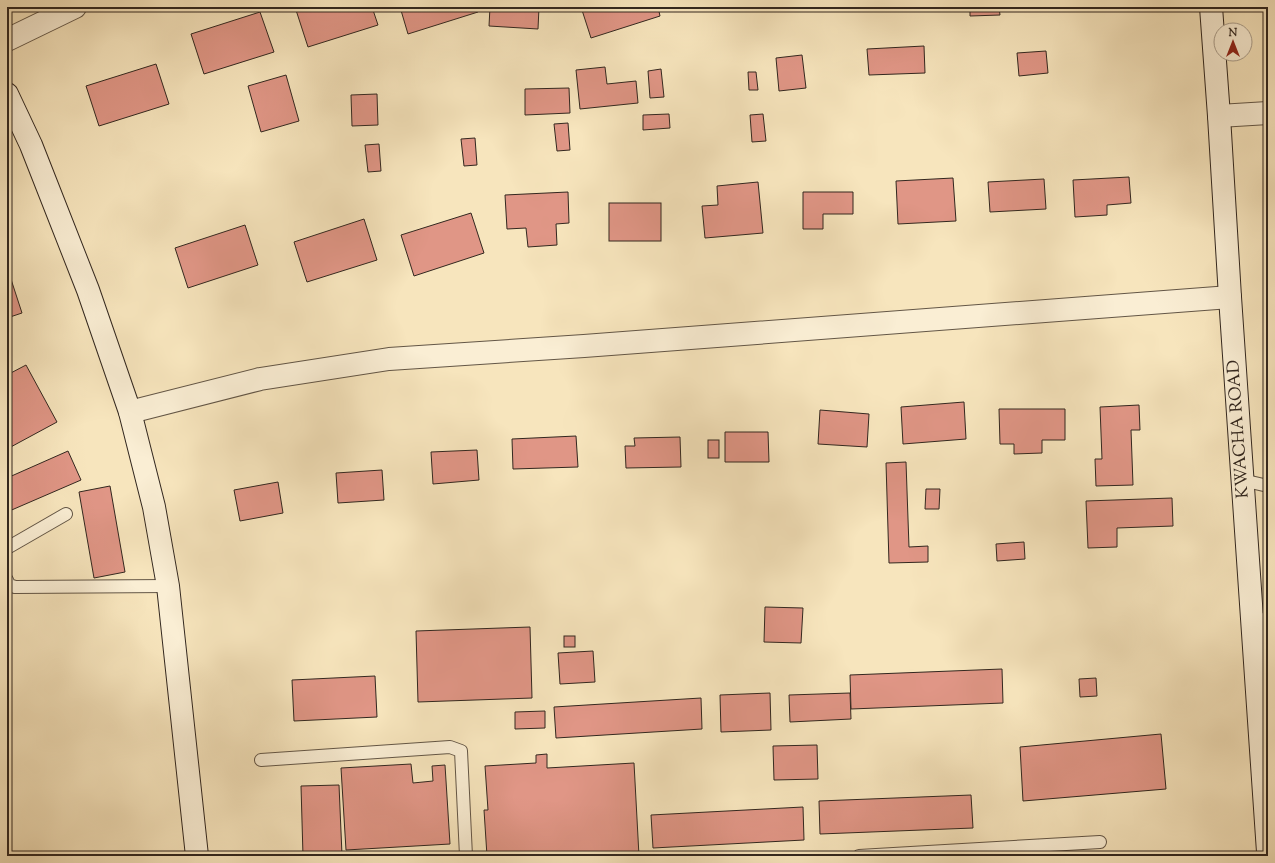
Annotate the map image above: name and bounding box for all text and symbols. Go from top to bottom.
north arrow [1213,22,1253,62]
text: N [1228,25,1238,41]
street label: KWACHA ROAD [1222,359,1256,499]

